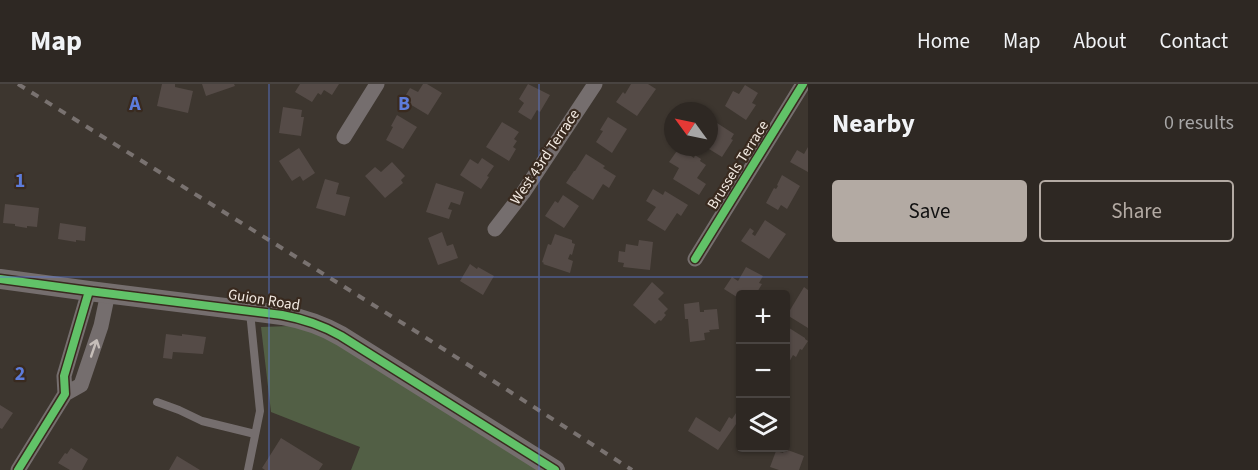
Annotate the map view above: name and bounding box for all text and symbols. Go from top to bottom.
text: Map [30,21,82,61]
text: Home [917,26,970,56]
text: Map [1003,26,1041,56]
text: About [1074,26,1126,56]
text: Contact [1159,26,1228,56]
text: A [128,90,141,118]
text: B [398,90,410,118]
north arrow [664,102,718,156]
street label: West 43rd Terrace [505,105,585,209]
text: Nearby [832,105,915,142]
text: 0 results [1164,109,1234,137]
street label: Brussels Terrace [702,116,774,214]
text: 1 [15,167,25,195]
button: Save [832,180,1027,242]
button: Share [1039,180,1234,242]
street label: Guion Road [226,284,302,316]
map controls [736,290,790,452]
button: + [736,290,790,344]
one-way arrow [89,339,100,358]
button: − [736,344,790,398]
text: 2 [15,360,25,388]
button: layers [736,398,790,452]

